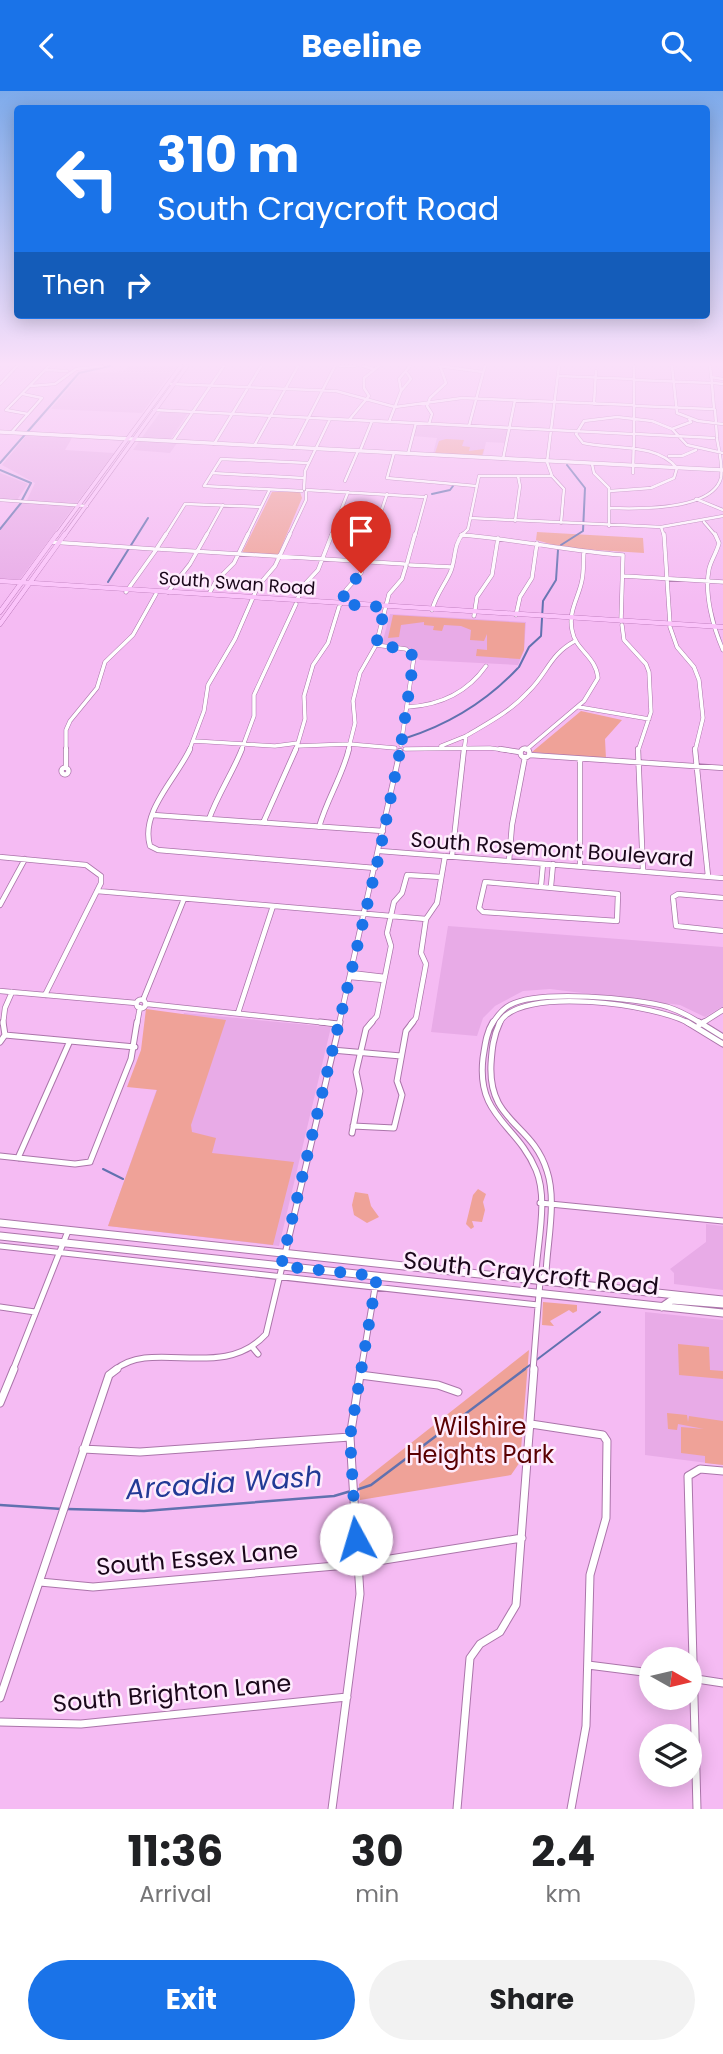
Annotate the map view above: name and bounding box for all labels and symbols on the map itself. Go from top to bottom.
pin [331,501,391,573]
street label: South Swan Road [158,565,316,601]
street label: South Rosemont Boulevard [409,825,695,873]
street label: South Craycroft Road [402,1243,660,1303]
park label: Wilshire Heights Park [406,1410,555,1471]
water label: Arcadia Wash [123,1457,324,1509]
position arrow [319,1502,393,1576]
street label: South Essex Lane [95,1533,299,1583]
north arrow [639,1647,702,1710]
street label: South Brighton Lane [51,1666,293,1720]

